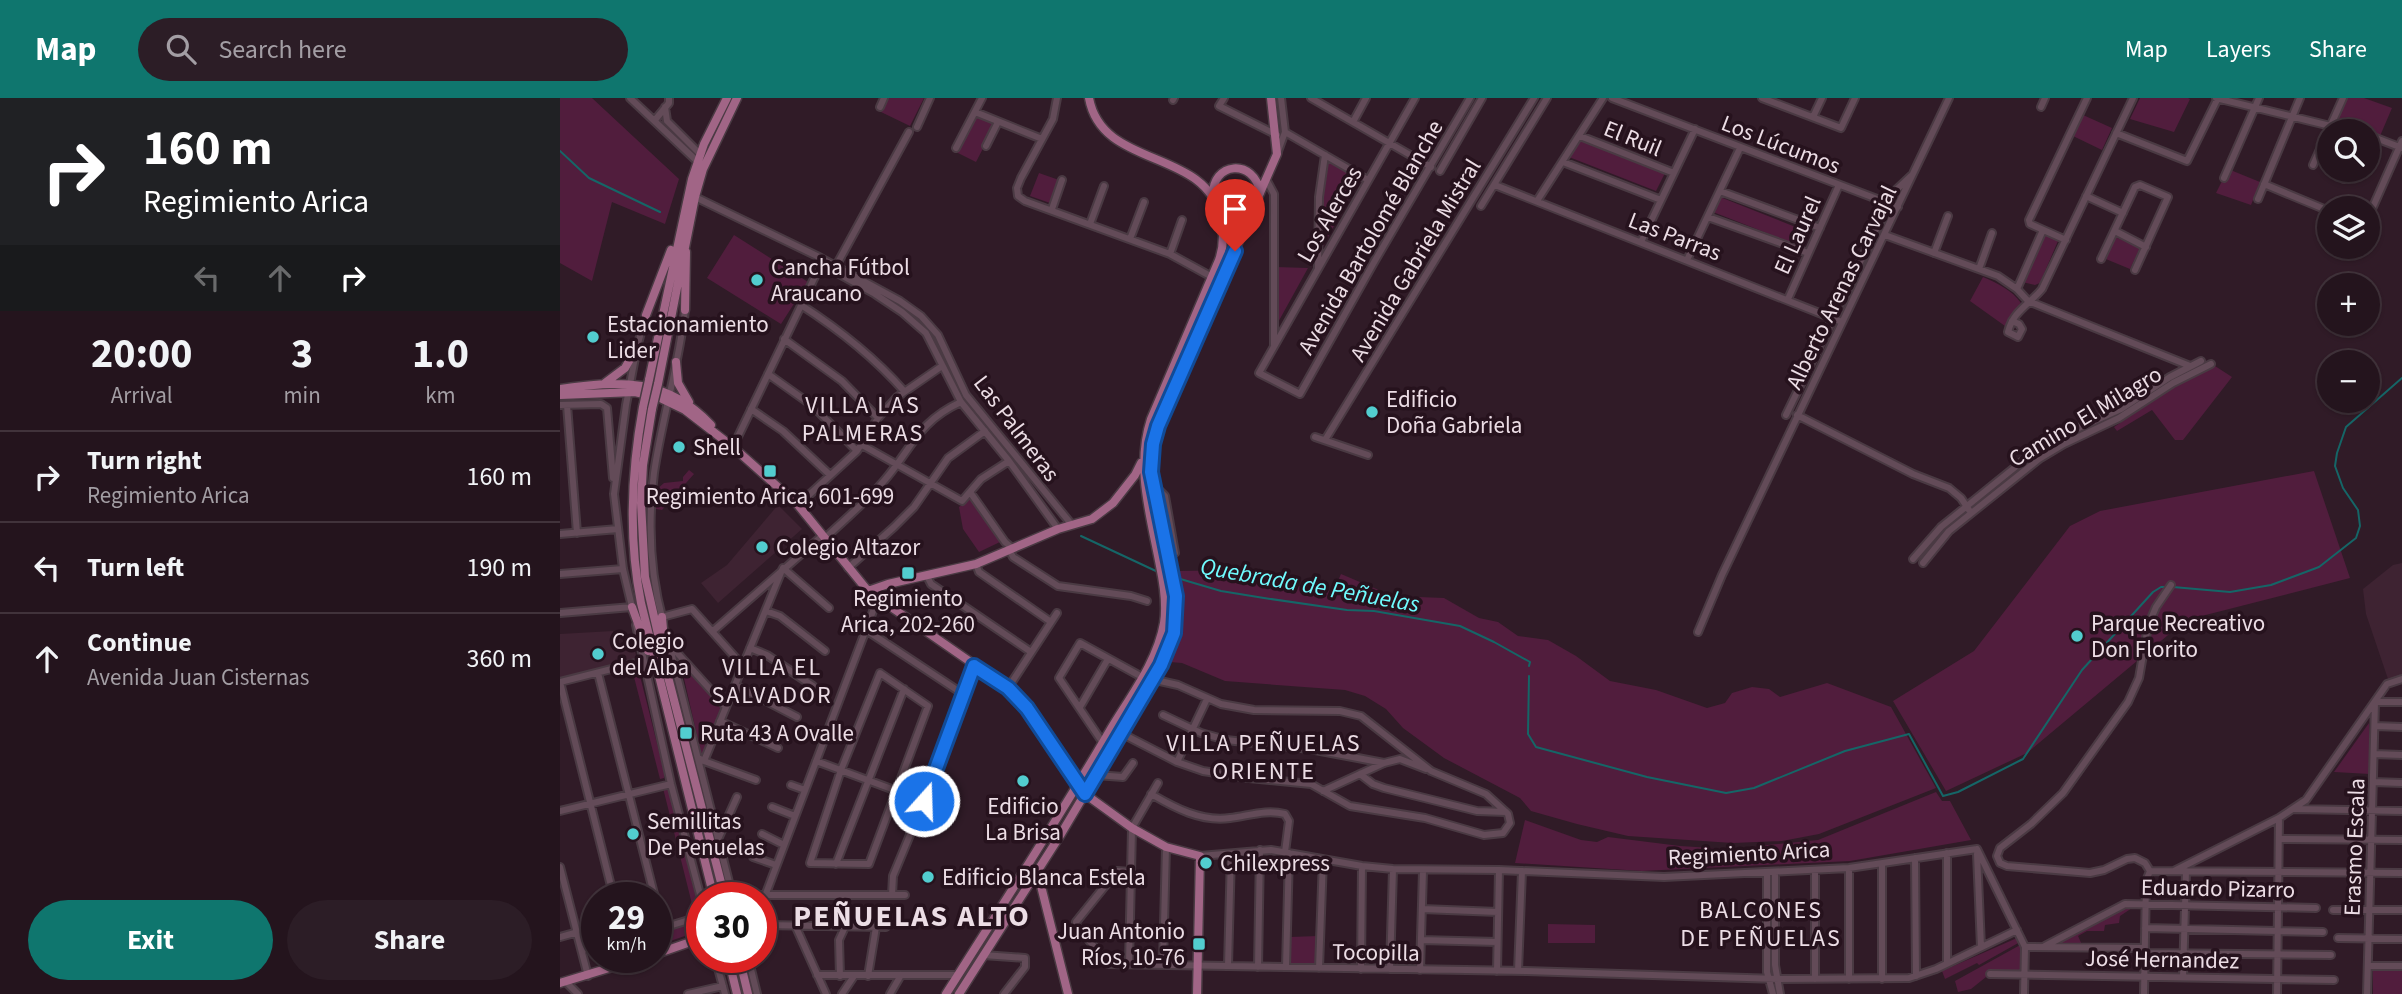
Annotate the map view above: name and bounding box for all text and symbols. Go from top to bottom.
search box [138,18,628,81]
text: Map [35,26,96,73]
icon: search [162,30,200,68]
text: Search here [218,31,347,68]
text: Map [2125,32,2168,67]
text: Layers [2206,32,2271,67]
text: Share [2309,32,2367,67]
street label: Los Lúcumos [1716,107,1845,182]
street label: El Ruil [1599,112,1667,165]
text: 160 m [143,114,272,184]
street label: Avenida Bartolomé Blanche [1290,114,1451,361]
map controls [2317,119,2380,413]
button: search [2317,119,2380,182]
icon: right [28,126,119,217]
street label: Avenida Gabriela Mistral [1342,153,1489,368]
street label: Los Alerces [1289,160,1370,268]
text: Regimiento Arica [143,179,369,225]
pin [1205,179,1265,251]
street label: Alberto Arenas Carvajal [1778,180,1905,395]
icon: arrive [1216,190,1254,228]
street label: El Laurel [1766,191,1829,280]
button: layers [2317,196,2380,259]
street label: Las Parras [1623,204,1726,269]
place label: Cancha Fútbol Araucano [771,251,910,310]
icon: left [188,259,226,297]
icon: ahead [261,259,299,297]
icon: right [334,259,372,297]
marker: Cancha Fútbol Araucano [749,272,765,288]
button: + [2317,273,2380,336]
place label: Estacionamiento Lider [607,308,769,367]
text: 20:00 [91,324,192,384]
text: 3 [291,324,313,384]
text: 1.0 [412,324,469,384]
marker: Estacionamiento Lider [585,329,601,345]
button: − [2317,350,2380,413]
street label: Camino El Milagro [2002,358,2168,475]
street label: Las Palmeras [966,368,1068,488]
text: Arrival [111,379,173,412]
text: min [284,379,321,412]
text: km [425,379,456,412]
place label: Edificio Doña Gabriela [1386,383,1522,442]
district label: VILLA LAS PALMERAS [802,388,924,451]
marker: Edificio Doña Gabriela [1364,404,1380,420]
place label: Shell [693,431,741,464]
marker: Shell [671,439,687,455]
text: Turn right [87,442,202,479]
icon: right [28,458,66,496]
text: 160 m [466,458,532,495]
marker: Regimiento Arica, 601-699 [762,463,778,479]
text: Regimiento Arica [87,479,250,512]
place label: Regimiento Arica, 601-699 [646,480,894,513]
place label: Colegio Altazor [776,531,921,564]
marker: Colegio Altazor [754,539,770,555]
icon: left [28,549,66,587]
text: Turn left [87,549,184,586]
text: 190 m [466,549,532,586]
water label: Quebrada de Peñuelas [1198,549,1423,622]
marker: Regimiento Arica, 202-260 [900,565,916,581]
place label: Regimiento Arica, 202-260 [841,582,975,641]
place label: Parque Recreativo Don Florito [2091,607,2265,666]
text: Continue [87,624,192,661]
place label: Colegio del Alba [612,625,689,684]
marker: Parque Recreativo Don Florito [2069,628,2085,644]
icon: ahead [28,640,66,678]
text: 360 m [466,640,532,677]
marker: Colegio del Alba [590,646,606,662]
district label: VILLA EL SALVADOR [711,650,833,713]
text: Avenida Juan Cisternas [87,661,310,694]
place label: Ruta 43 A Ovalle [700,717,854,750]
marker: Ruta 43 A Ovalle [678,725,694,741]
district label: VILLA PEÑUELAS ORIENTE [1166,726,1362,789]
position arrow [887,764,961,838]
marker: Edificio La Brisa [1015,773,1031,789]
street label: Erasmo Escala [2336,777,2373,917]
place label: Edificio La Brisa [985,790,1061,849]
place label: Semillitas De Penuelas [647,805,765,864]
marker: Semillitas De Penuelas [625,826,641,842]
street label: Regimiento Arica [1667,833,1831,874]
place label: Chilexpress [1220,847,1330,880]
marker: Chilexpress [1198,855,1214,871]
place label: Edificio Blanca Estela [942,861,1146,894]
marker: Edificio Blanca Estela [920,869,936,885]
street label: Eduardo Pizarro [2141,871,2295,906]
speed limit sign: 30 [686,882,777,973]
text: 29 [608,893,645,943]
district label: BALCONES DE PEÑUELAS [1680,893,1842,956]
district label: PEÑUELAS ALTO [793,895,1031,938]
button: Exit [28,900,273,980]
button: Share [287,900,532,980]
place label: Juan Antonio Ríos, 10-76 [1057,915,1185,974]
text: km/h [607,932,646,957]
street label: Tocopilla [1332,935,1420,970]
marker: Juan Antonio Ríos, 10-76 [1191,936,1207,952]
street label: José Hernandez [2085,942,2240,977]

